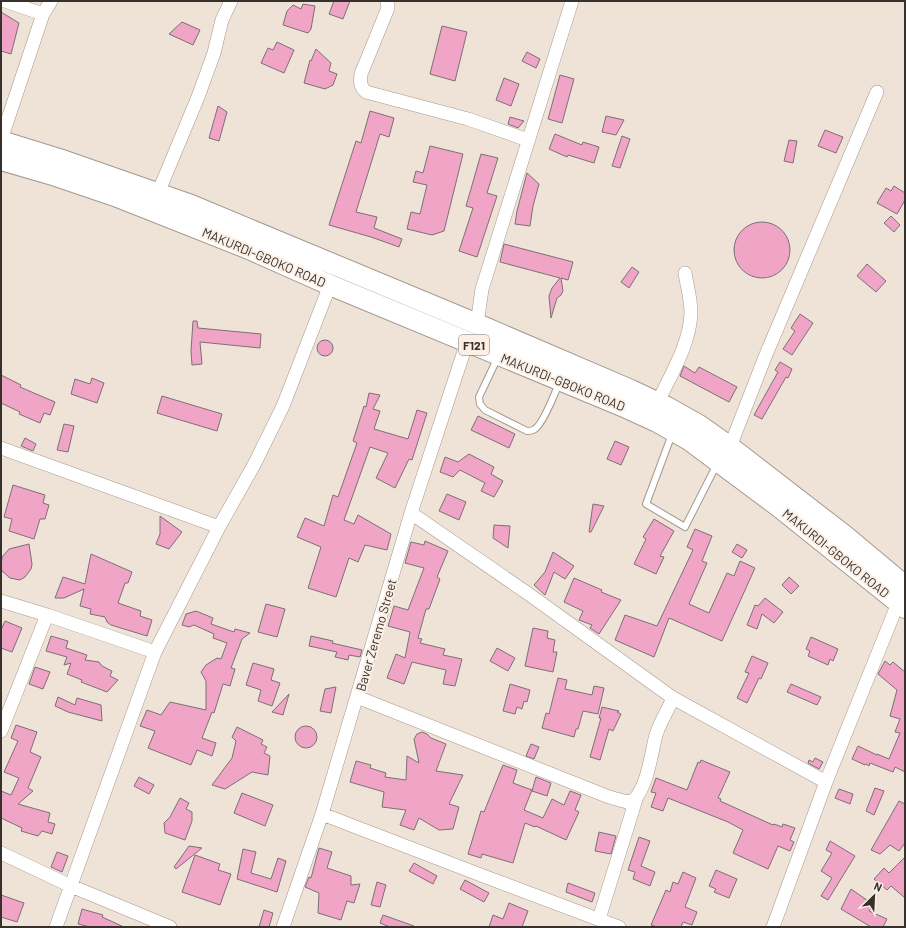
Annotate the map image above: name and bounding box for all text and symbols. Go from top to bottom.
street label: MAKURDI-GBOKO ROAD [200,224,328,290]
road number: F121 [459,335,489,355]
street label: MAKURDI-GBOKO ROAD [499,350,627,414]
street label: MAKURDI-GBOKO ROAD [779,505,893,601]
street label: Baver Zeremo Street [352,577,400,693]
north arrow [854,876,894,916]
text: N [872,879,884,894]

